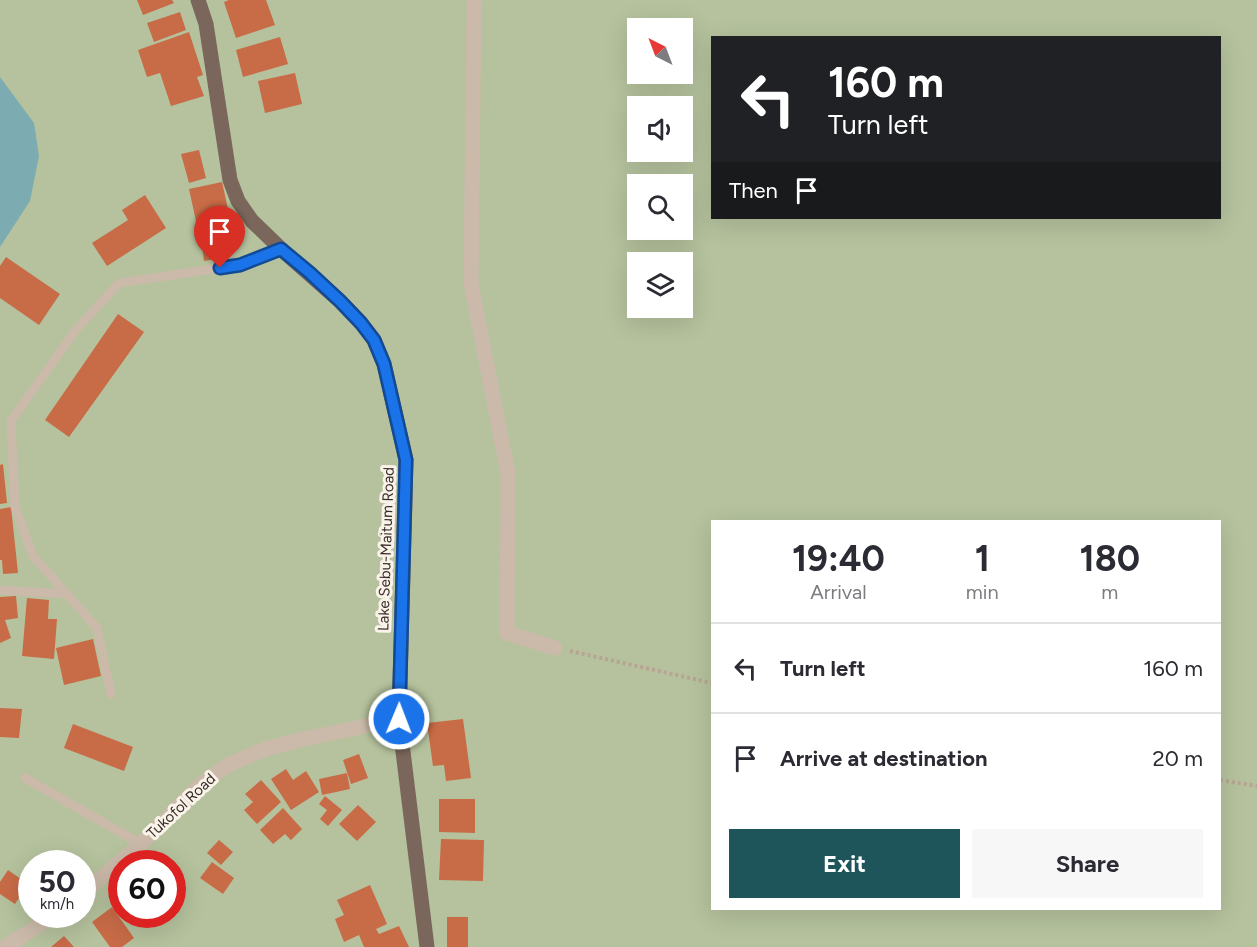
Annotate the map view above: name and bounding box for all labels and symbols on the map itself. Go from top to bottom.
north arrow [627,18,693,84]
pin [194,206,245,268]
street label: Lake Sebu-Maitum Road [374,467,398,631]
position arrow [367,687,431,751]
street label: Tukofol Road [143,770,219,842]
speed limit sign: 60 [108,850,186,928]

